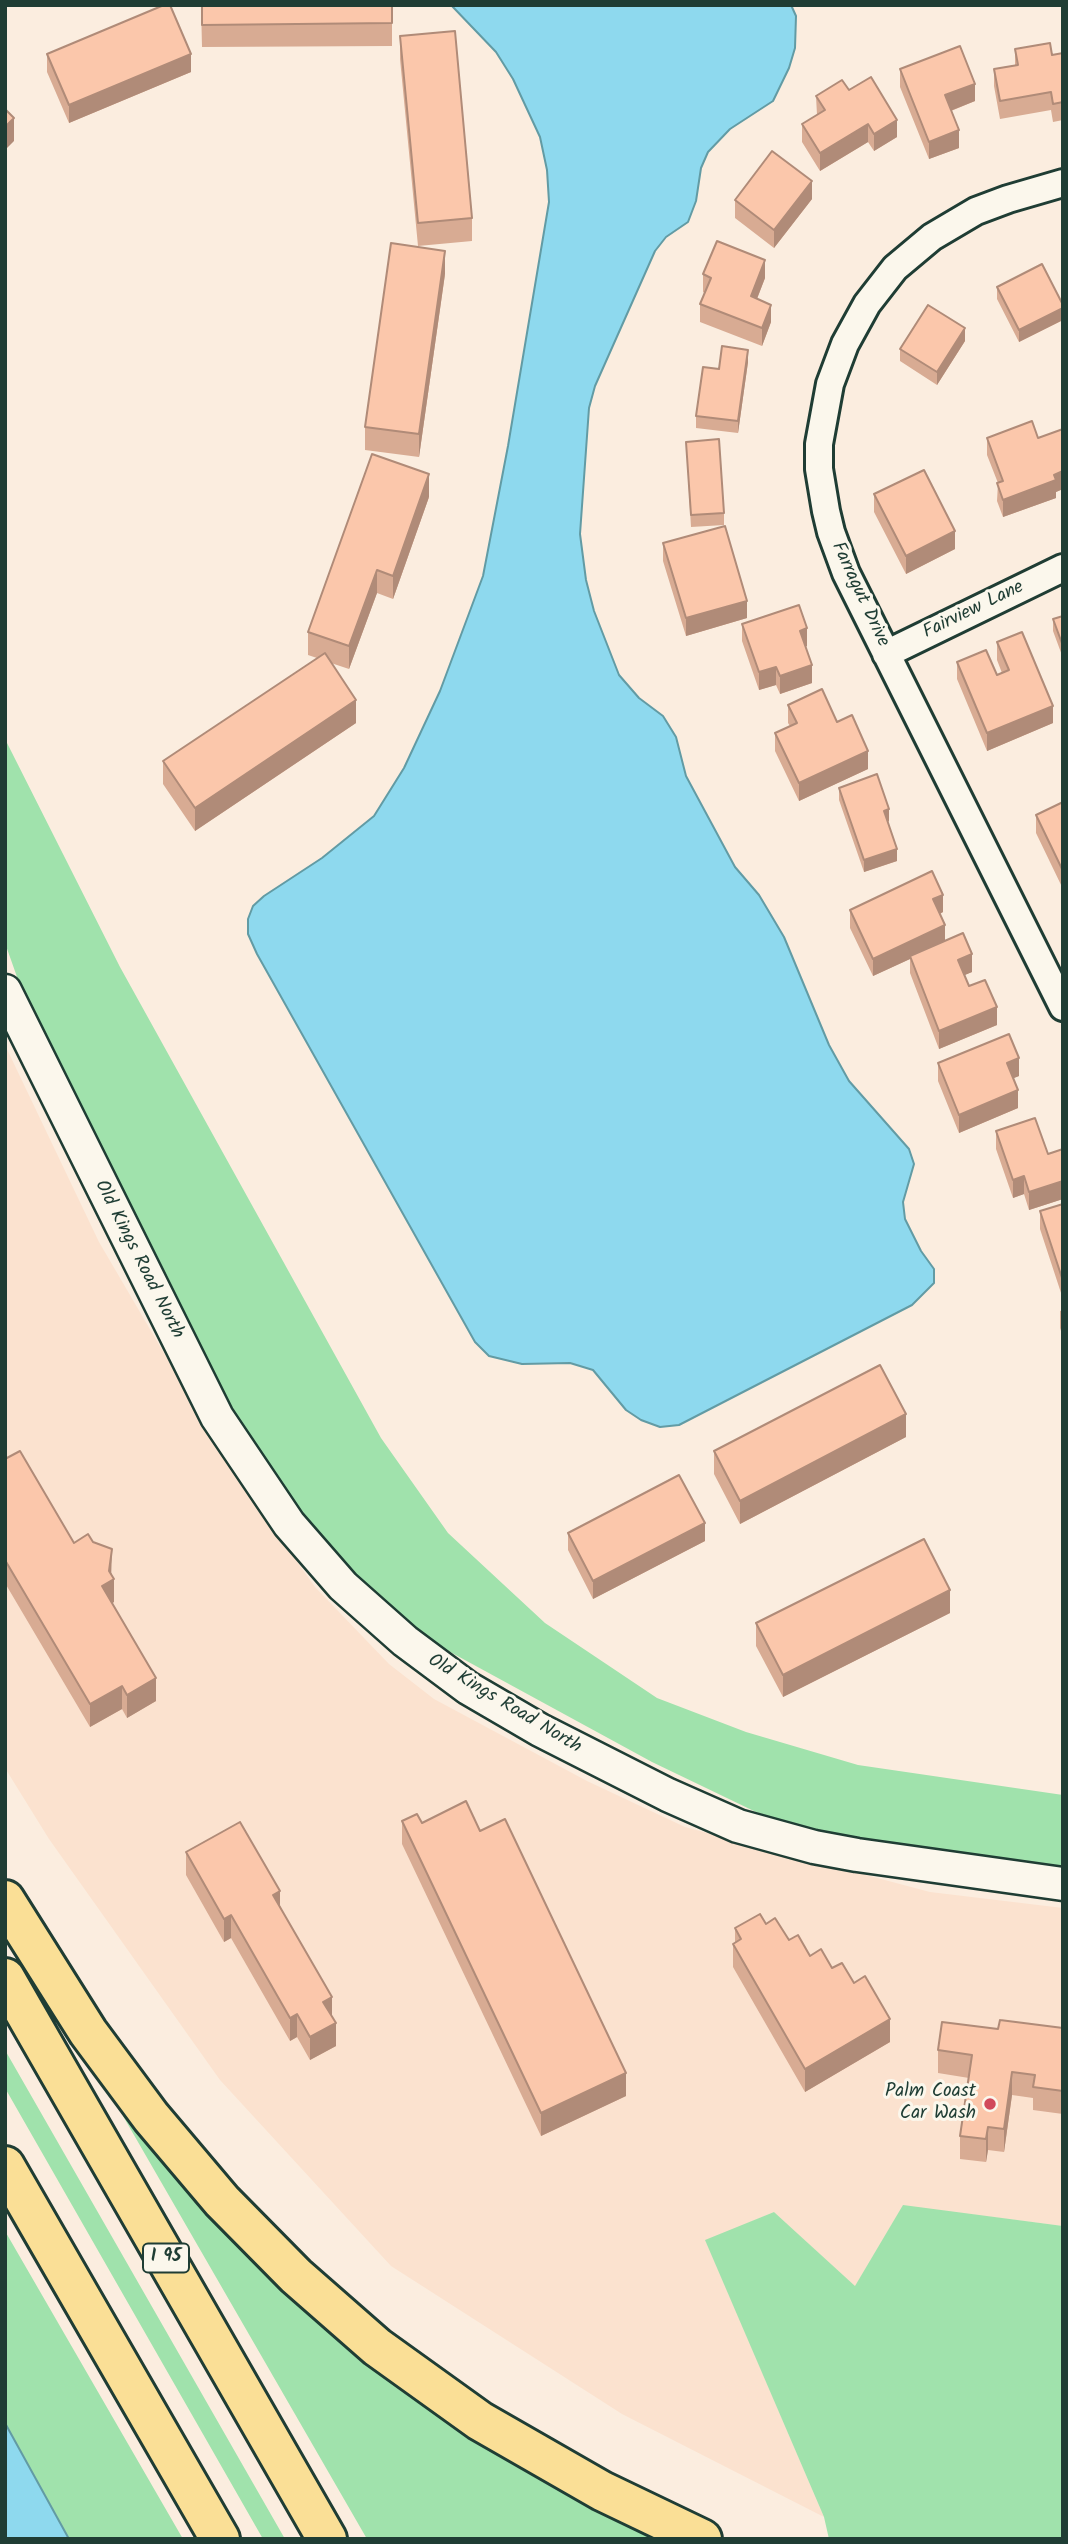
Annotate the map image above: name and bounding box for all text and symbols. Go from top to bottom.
street label: Farragut Drive [825,539,893,651]
street label: Fairview Lane [920,577,1028,645]
street label: Old Kings Road North [88,1177,188,1343]
street label: Old Kings Road North [423,1650,585,1760]
place label: Palm Coast Car Wash [885,2082,976,2126]
marker: Palm Coast Car Wash [982,2096,998,2112]
road number: I 95 [143,2244,189,2272]

